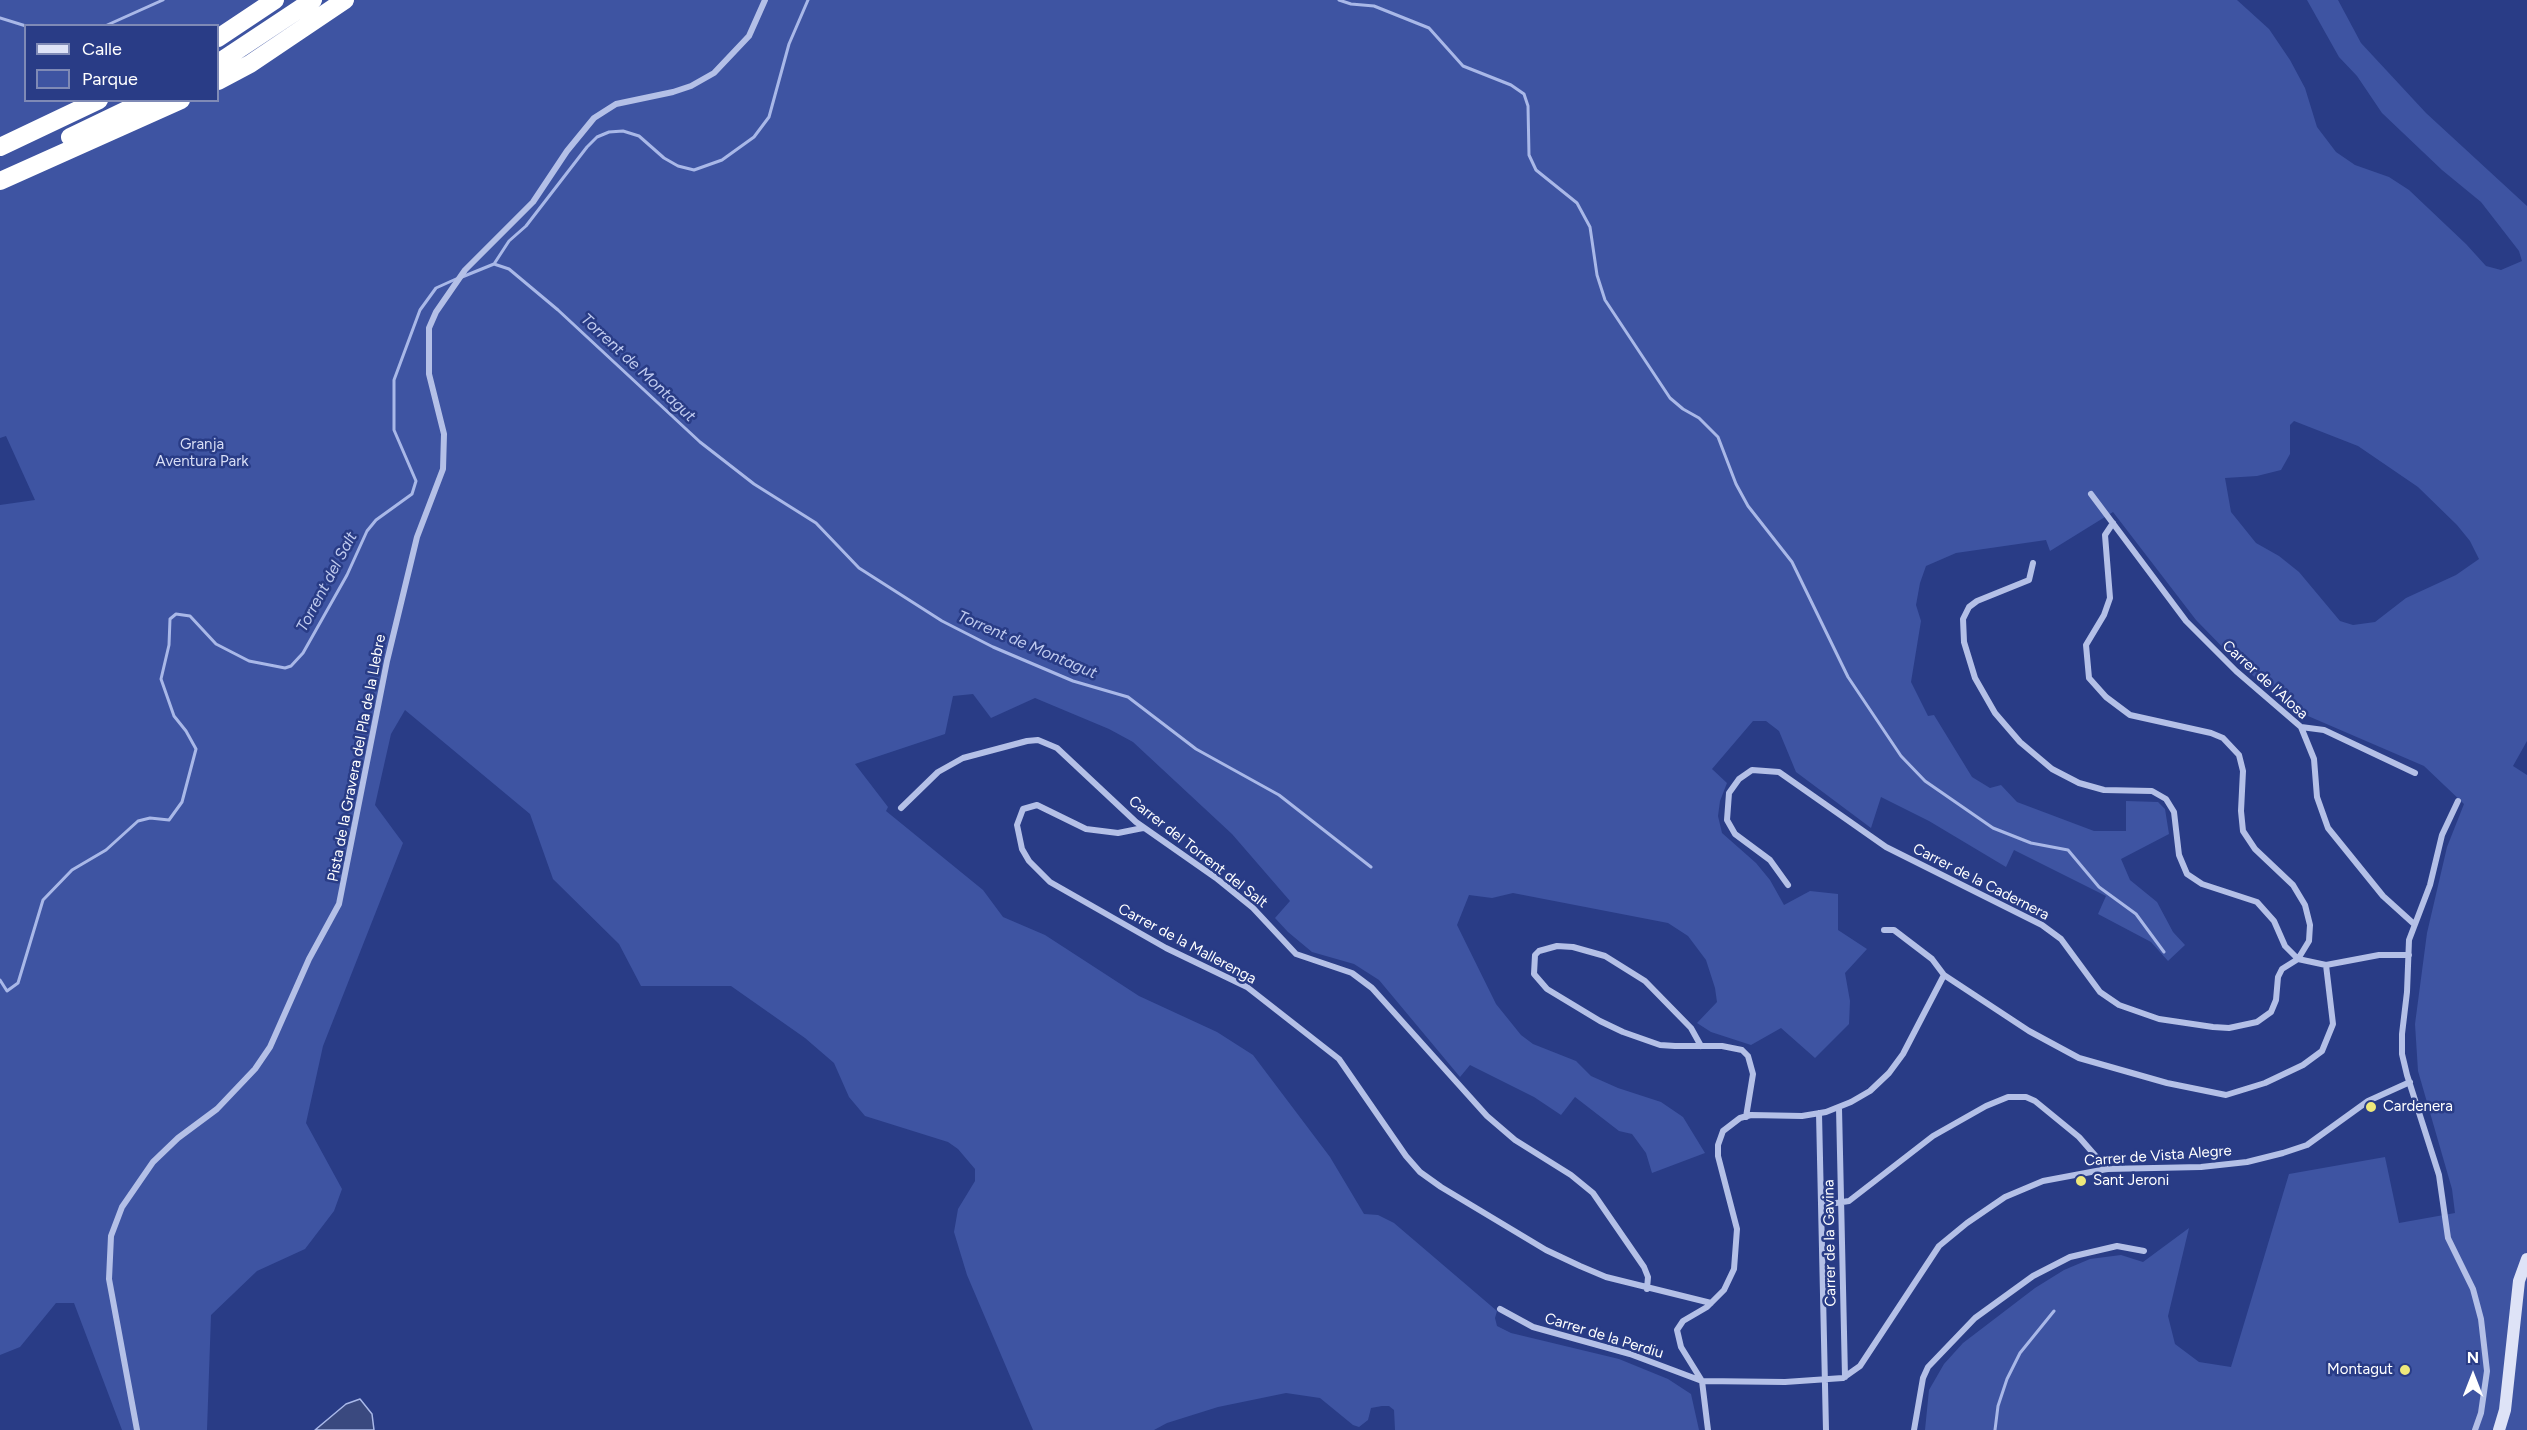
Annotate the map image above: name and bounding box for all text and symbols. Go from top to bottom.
legend [24,24,219,102]
text: Calle [82,38,122,60]
text: Parque [82,68,138,90]
water label: Torrent de Montagut [577,310,699,426]
park label: Granja Aventura Park [155,436,249,471]
water label: Torrent del Salt [293,529,361,635]
water label: Torrent de Montagut [954,607,1100,683]
street label: Pista de la Gravera del Pla de la Llebre [324,633,390,883]
street label: Carrer de l'Alosa [2218,637,2312,723]
street label: Carrer del Torrent del Salt [1125,792,1271,912]
street label: Carrer de la Cadernera [1910,840,2052,924]
street label: Carrer de la Mallerenga [1115,900,1259,988]
place label: Cardenera [2383,1098,2453,1116]
marker: Cardenera [2364,1100,2378,1114]
street label: Carrer de Vista Alegre [2084,1142,2232,1170]
place label: Sant Jeroni [2093,1172,2169,1190]
marker: Sant Jeroni [2074,1174,2088,1188]
street label: Carrer de la Gavina [1820,1179,1840,1307]
street label: Carrer de la Perdiu [1542,1309,1666,1363]
north arrow [2443,1346,2503,1406]
text: N [2467,1348,2479,1367]
place label: Montagut [2327,1361,2393,1379]
marker: Montagut [2398,1363,2412,1377]

